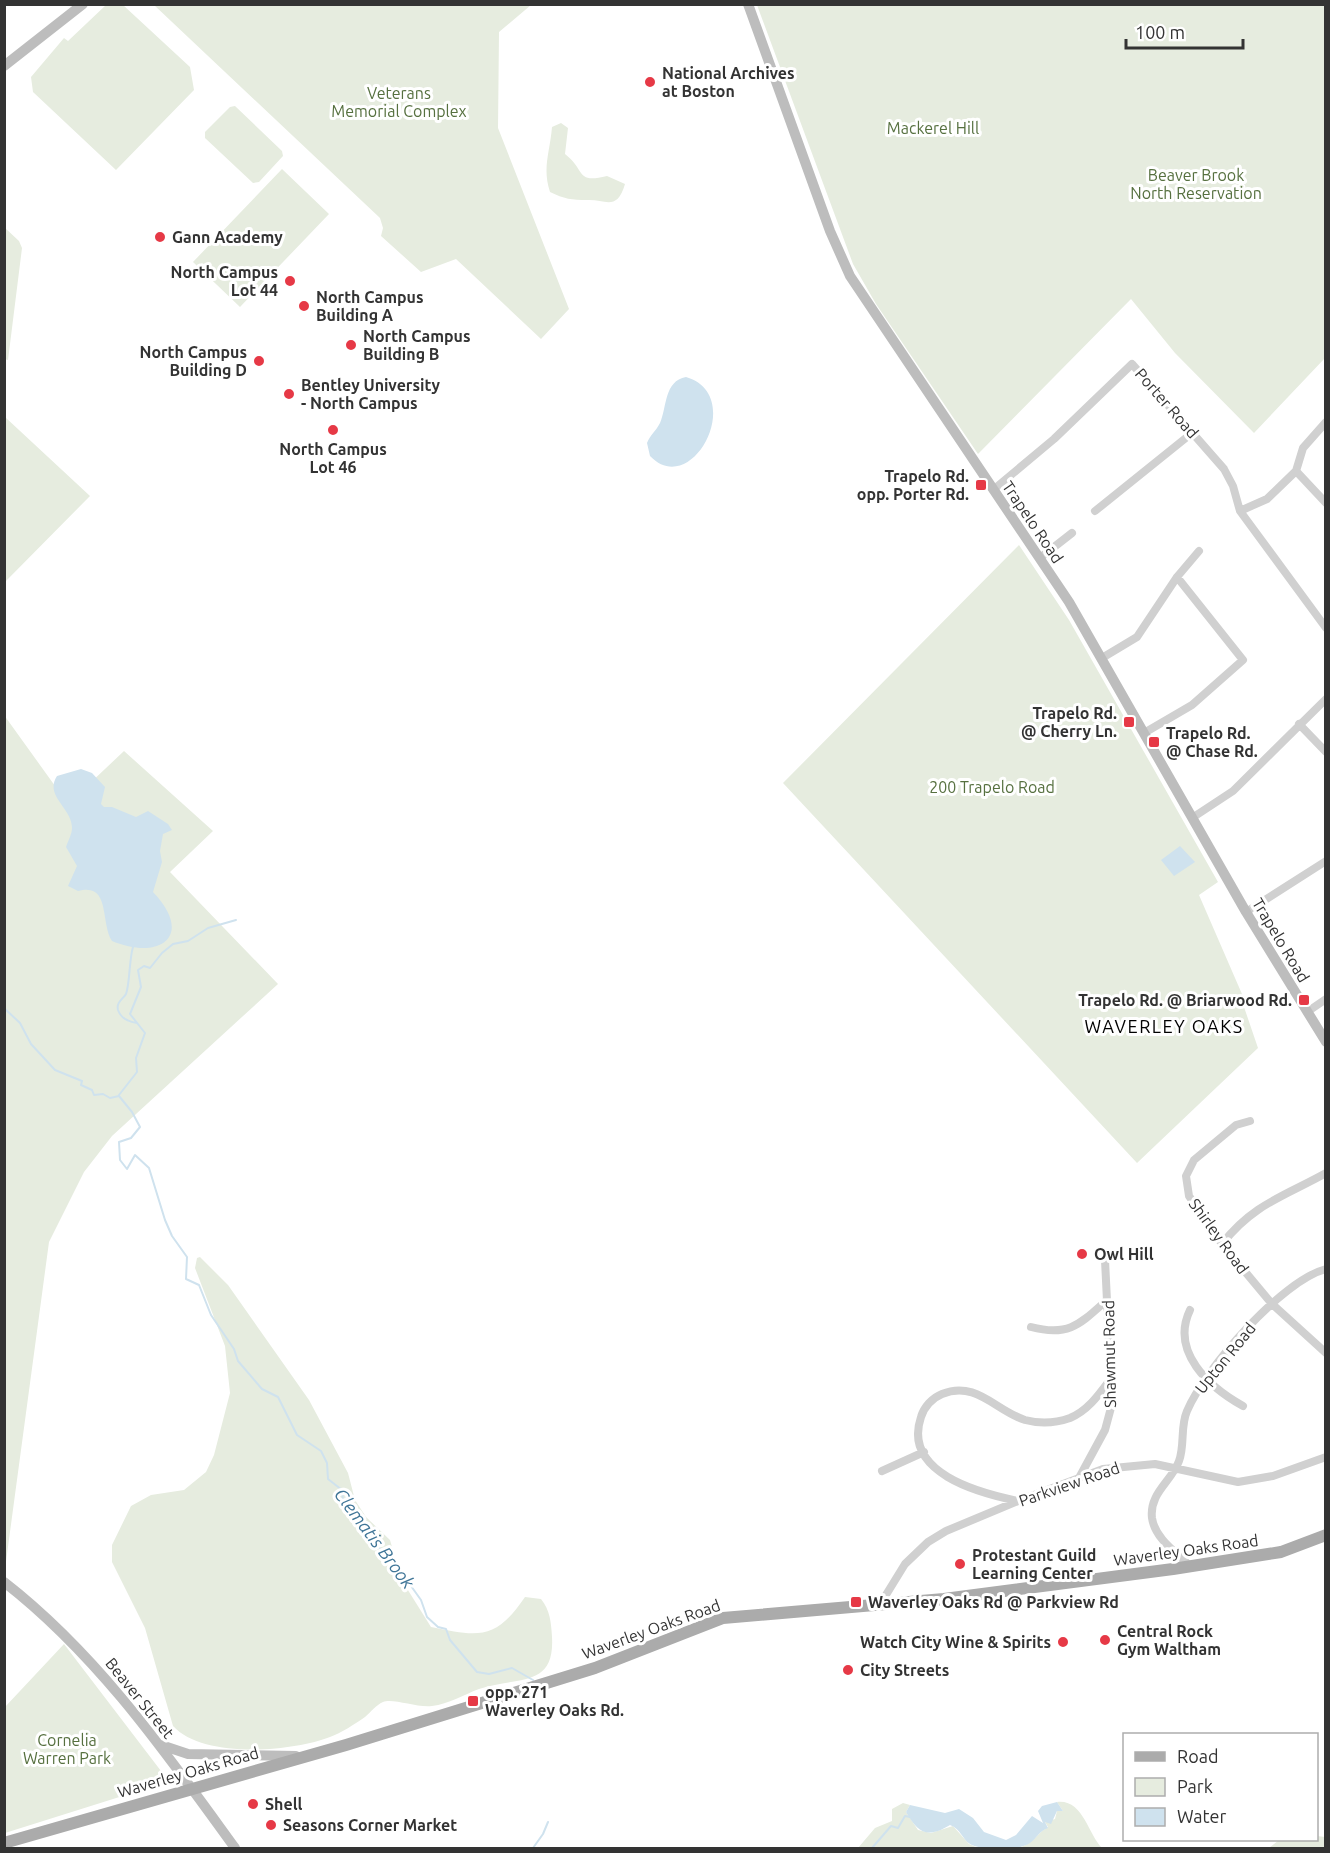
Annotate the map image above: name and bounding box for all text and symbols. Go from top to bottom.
scale bar [1126,12,1243,50]
text: 100 m [1135,22,1185,42]
place label: National Archives at Boston [662,64,795,100]
marker: National Archives at Boston [643,75,657,89]
park label: Veterans Memorial Complex [331,84,467,120]
park label: Mackerel Hill [887,119,979,137]
park label: Beaver Brook North Reservation [1130,166,1262,202]
place label: Gann Academy [172,228,283,246]
marker: Gann Academy [153,230,167,244]
place label: North Campus Lot 44 [170,263,278,299]
marker: North Campus Lot 44 [283,274,297,288]
place label: North Campus Building A [316,288,424,324]
marker: North Campus Building A [297,299,311,313]
place label: North Campus Building B [363,327,471,363]
marker: North Campus Building B [344,338,358,352]
place label: North Campus Building D [139,343,247,379]
marker: North Campus Building D [252,354,266,368]
street label: Porter Road [1132,364,1202,442]
place label: Bentley University - North Campus [301,376,440,412]
marker: Bentley University - North Campus [282,387,296,401]
marker: North Campus Lot 46 [326,423,340,437]
place label: North Campus Lot 46 [279,440,387,476]
place label: Trapelo Rd. opp. Porter Rd. [857,467,969,503]
marker: Trapelo Rd. opp. Porter Rd. [974,478,988,492]
street label: Trapelo Road [999,478,1067,566]
place label: Trapelo Rd. @ Cherry Ln. [1021,704,1117,740]
marker: Trapelo Rd. @ Cherry Ln. [1122,715,1136,729]
place label: Trapelo Rd. @ Chase Rd. [1166,724,1258,760]
marker: Trapelo Rd. @ Chase Rd. [1147,735,1161,749]
park label: 200 Trapelo Road [929,778,1055,796]
street label: Trapelo Road [1249,895,1313,985]
place label: Trapelo Rd. @ Briarwood Rd. [1078,991,1292,1009]
marker: Trapelo Rd. @ Briarwood Rd. [1297,993,1311,1007]
district label: WAVERLEY OAKS [1084,1016,1244,1036]
street label: Shirley Road [1186,1195,1252,1277]
place label: Owl Hill [1094,1245,1154,1263]
marker: Owl Hill [1075,1247,1089,1261]
street label: Shawmut Road [1099,1300,1119,1408]
street label: Upton Road [1191,1319,1259,1397]
street label: Parkview Road [1016,1458,1122,1510]
water label: Clematis Brook [331,1484,420,1592]
street label: Waverley Oaks Road [1112,1531,1260,1569]
place label: Protestant Guild Learning Center [972,1546,1096,1582]
marker: Protestant Guild Learning Center [953,1557,967,1571]
place label: Waverley Oaks Rd @ Parkview Rd [868,1593,1119,1611]
marker: Waverley Oaks Rd @ Parkview Rd [849,1595,863,1609]
street label: Waverley Oaks Road [579,1596,723,1662]
place label: Central Rock Gym Waltham [1117,1622,1221,1658]
place label: Watch City Wine & Spirits [860,1633,1051,1651]
marker: Central Rock Gym Waltham [1098,1633,1112,1647]
marker: Watch City Wine & Spirits [1056,1635,1070,1649]
street label: Beaver Street [102,1654,178,1742]
place label: City Streets [860,1661,949,1679]
marker: City Streets [841,1663,855,1677]
place label: opp. 271 Waverley Oaks Rd. [485,1683,624,1719]
marker: opp. 271 Waverley Oaks Rd. [466,1694,480,1708]
park label: Cornelia Warren Park [23,1731,111,1767]
legend [1123,1733,1318,1841]
street label: Waverley Oaks Road [115,1743,261,1801]
text: Road [1177,1746,1219,1766]
text: Park [1177,1776,1213,1796]
place label: Shell [265,1795,303,1813]
marker: Shell [246,1797,260,1811]
text: Water [1177,1806,1227,1826]
place label: Seasons Corner Market [283,1816,457,1834]
marker: Seasons Corner Market [264,1818,278,1832]

